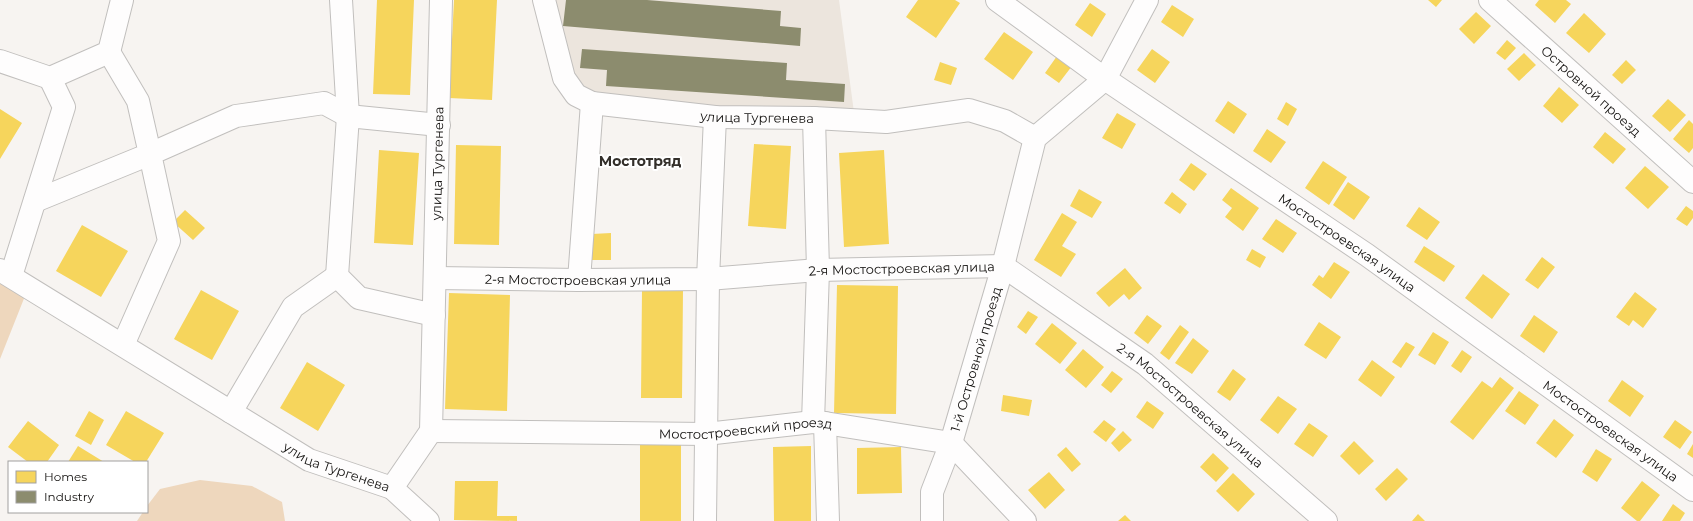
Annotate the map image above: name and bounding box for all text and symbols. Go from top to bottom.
street label: Островной проезд [1538,42,1644,140]
street label: улица Тургенева [428,106,447,221]
street label: улица Тургенева [698,107,814,126]
district label: Мостотряд [599,152,681,170]
street label: Мостостроевская улица [1275,190,1419,295]
street label: 2-я Мостостроевская улица [808,258,995,279]
street label: 2-я Мостостроевская улица [485,271,671,288]
street label: 1-й Островной проезд [947,285,1005,434]
street label: 2-я Мостостроевская улица [1114,339,1267,471]
street label: Мостостроевская улица [1540,377,1682,485]
street label: Мостостроевский проезд [659,414,834,442]
street label: улица Тургенева [280,438,392,495]
legend [8,461,148,513]
text: Homes [44,469,87,484]
text: Industry [44,489,94,504]

